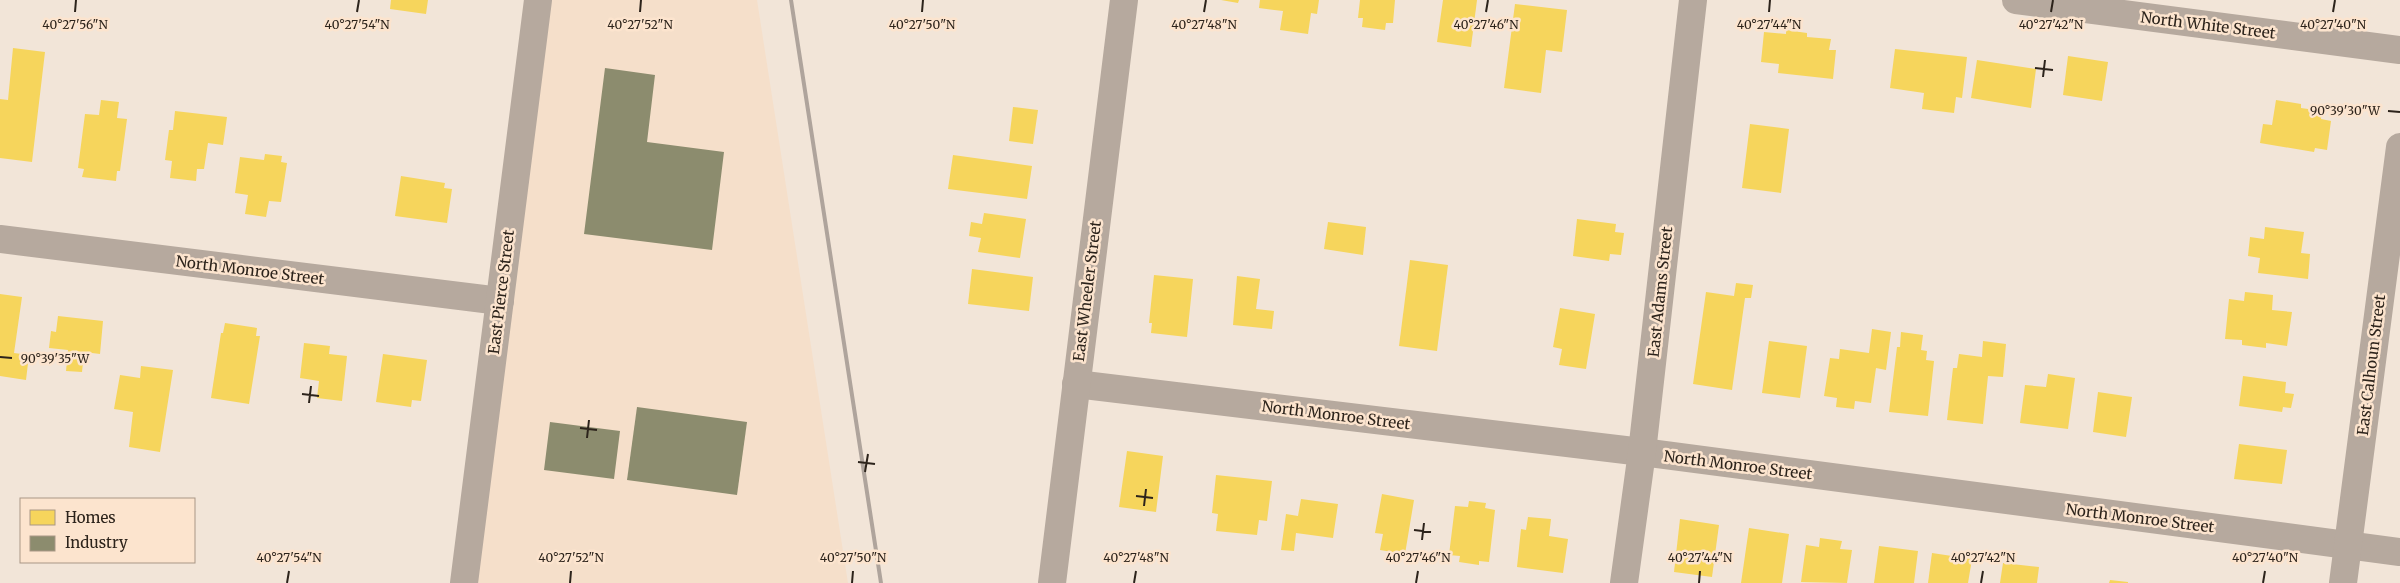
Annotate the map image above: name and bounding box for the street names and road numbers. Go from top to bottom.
street label: North White Street [2139,7,2277,43]
street label: East Wheeler Street [1069,219,1105,362]
street label: East Adams Street [1644,226,1676,358]
street label: East Pierce Street [484,229,518,355]
street label: North Monroe Street [175,251,325,289]
street label: East Calhoun Street [2353,293,2389,437]
street label: North Monroe Street [1261,396,1411,434]
street label: North Monroe Street [1663,446,1813,484]
street label: North Monroe Street [2065,499,2215,537]

